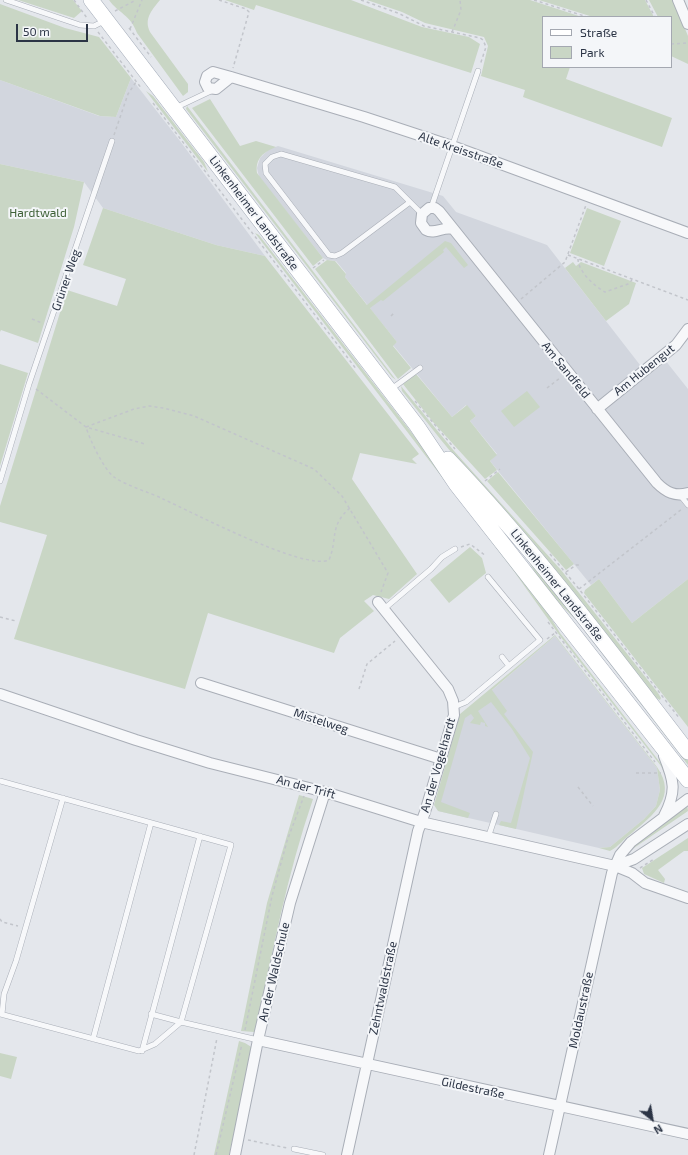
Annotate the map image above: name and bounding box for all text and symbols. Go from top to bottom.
scale bar [18,16,90,42]
legend [542,16,672,68]
text: 50 m [23,24,50,38]
text: Straße [580,25,617,39]
text: Park [580,45,605,59]
street label: Alte Kreisstraße [417,129,505,171]
street label: Linkenheimer Landstraße [206,153,302,273]
park label: Hardtwald [9,206,67,220]
street label: Grüner Weg [49,247,83,313]
street label: Am Sandfeld [539,339,593,401]
street label: Am Hubengut [611,341,677,399]
street label: Linkenheimer Landstraße [508,526,606,644]
street label: Mistelweg [292,705,350,737]
street label: An der Vogelhardt [418,716,458,814]
street label: An der Trift [275,772,337,802]
street label: An der Waldschule [256,921,292,1023]
street label: Zehntwaldstraße [366,940,400,1036]
street label: Moldaustraße [566,970,596,1050]
street label: Gildestraße [440,1074,506,1102]
north arrow [632,1099,672,1139]
text: N [652,1122,665,1137]

